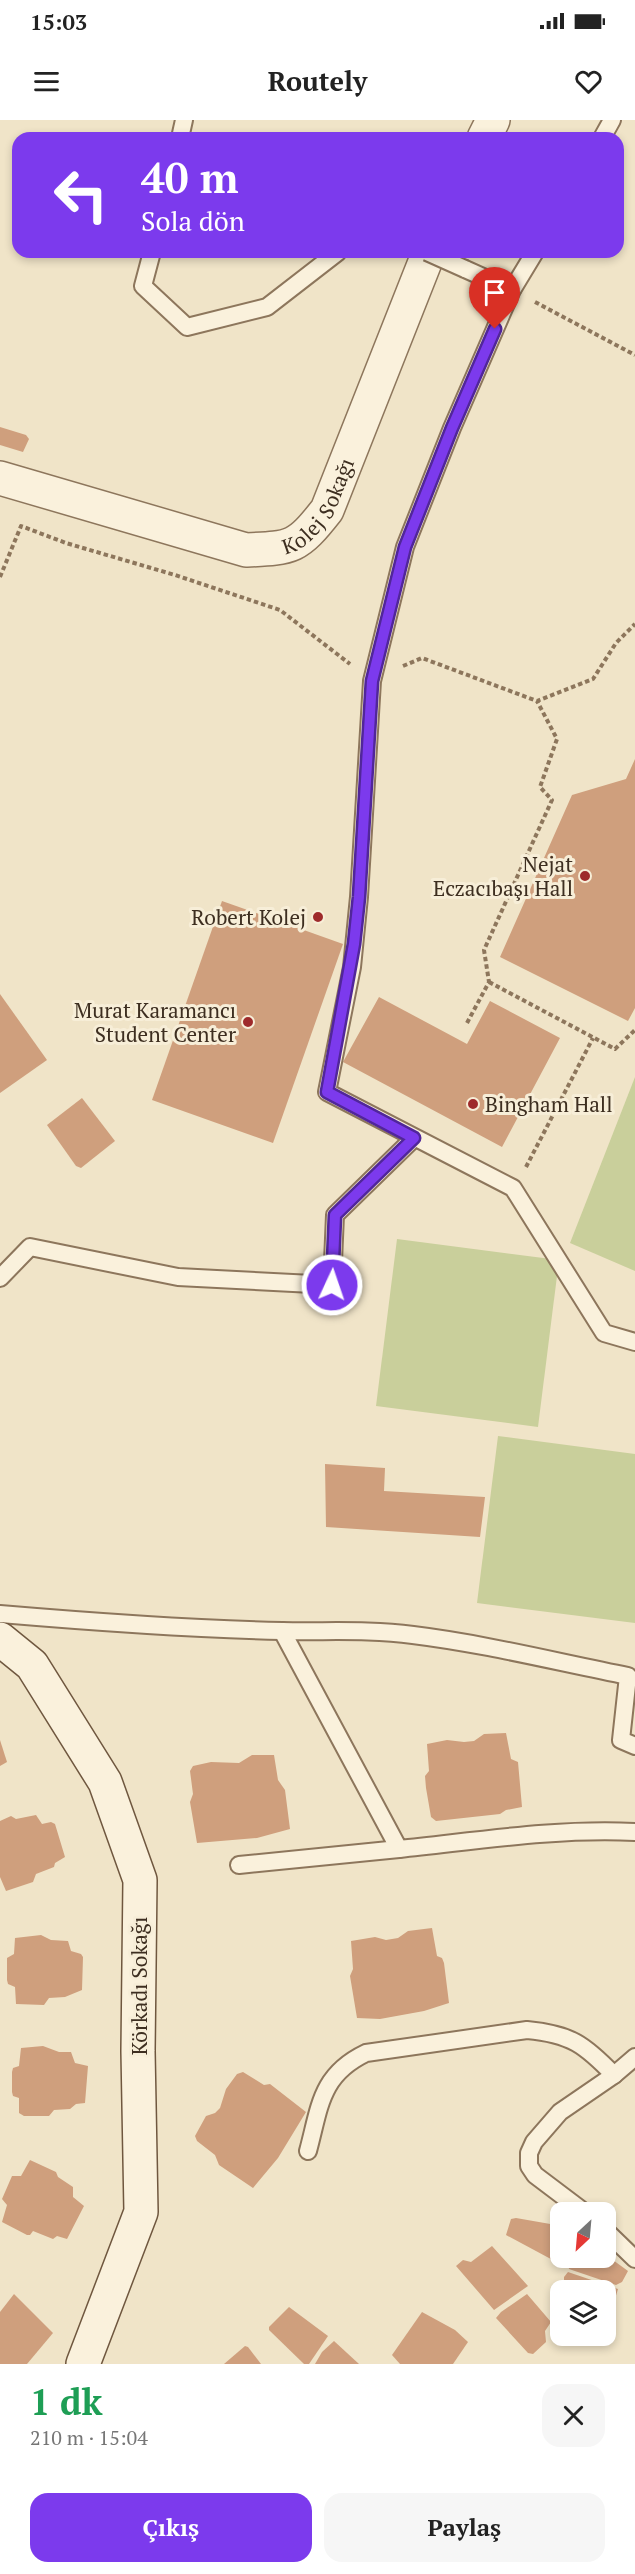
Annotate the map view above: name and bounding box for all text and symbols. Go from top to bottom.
text: 15:03 [30,7,87,36]
text: Routely [268,63,367,99]
icon: menu [30,65,63,98]
icon: heart [572,65,605,98]
text: 40 m [141,149,239,205]
icon: left [42,156,120,234]
text: Sola dön [141,203,245,239]
pin [469,267,520,329]
icon: arrive [478,276,511,309]
street label: Kolej Sokağı [278,454,360,560]
place label: Nejat Eczacıbaşı Hall [433,850,573,902]
marker: Nejat Eczacıbaşı Hall [578,869,592,883]
place label: Robert Kolej [191,903,306,931]
marker: Robert Kolej [311,910,325,924]
place label: Murat Karamancı Student Center [74,996,236,1048]
marker: Murat Karamancı Student Center [241,1015,255,1029]
place label: Bingham Hall [485,1090,612,1118]
marker: Bingham Hall [466,1097,480,1111]
position arrow [300,1253,364,1317]
street label: Körkadı Sokağı [125,1917,153,2055]
north arrow [550,2202,616,2268]
map controls [550,2202,616,2346]
button: layers [550,2280,616,2346]
text: 1 dk [30,2378,103,2425]
button: close [542,2384,605,2447]
text: 210 m · 15:04 [30,2424,148,2451]
button: Çıkış [30,2493,312,2562]
button: Paylaş [324,2493,605,2562]

